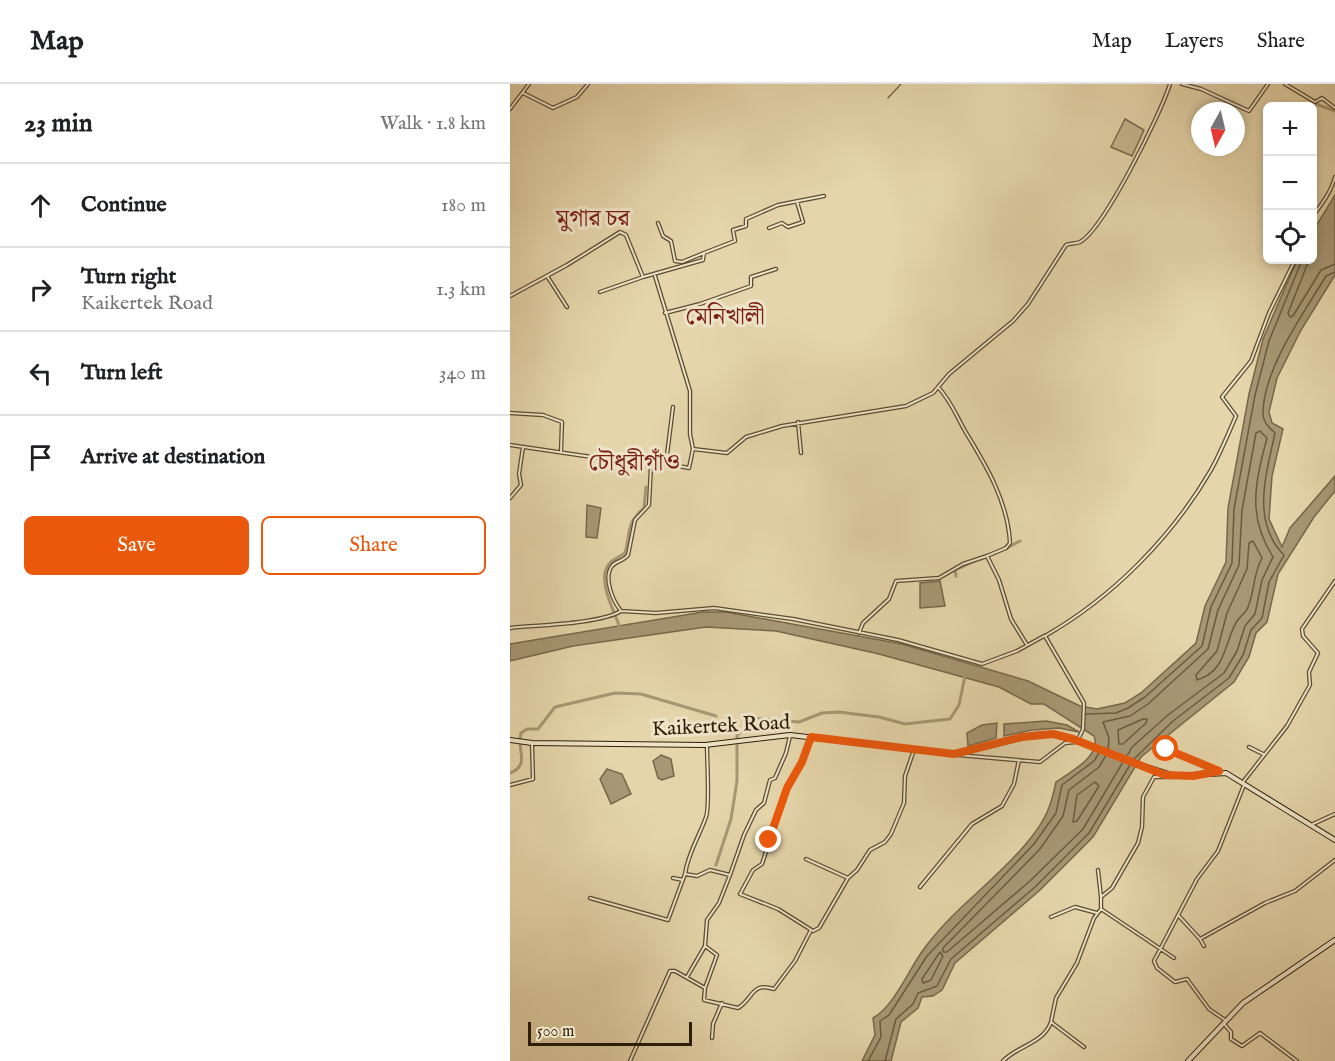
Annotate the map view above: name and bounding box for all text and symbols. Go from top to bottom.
text: Map [30,24,84,59]
text: Map [1092,28,1132,55]
text: Layers [1165,28,1224,55]
text: Share [1257,28,1305,55]
north arrow [1191,102,1245,156]
map controls [1263,102,1317,264]
button: + [1263,102,1317,156]
text: 23 min [24,107,92,140]
text: Walk · 1.8 km [380,111,486,136]
button: − [1263,156,1317,210]
icon: ahead [24,189,57,222]
text: Continue [81,191,167,219]
text: 180 m [441,193,486,218]
district label: মুগার চর [555,204,631,235]
button: locate [1263,210,1317,264]
text: Turn right [81,263,176,291]
icon: right [24,273,57,306]
text: 1.3 km [436,277,486,302]
text: Kaikertek Road [81,291,213,316]
district label: মেনিখালী [685,302,765,333]
icon: left [24,357,57,390]
text: Turn left [81,359,163,387]
text: 340 m [439,361,486,386]
icon: arrive [24,441,57,474]
text: Arrive at destination [81,443,265,471]
district label: চৌধুরীগাঁও [588,447,680,479]
button: Save [24,516,249,575]
button: Share [261,516,486,575]
street label: Kaikertek Road [651,709,792,744]
route start [1152,735,1178,761]
route end [755,826,781,852]
scale bar [528,1019,692,1046]
text: 500 m [537,1022,574,1042]

